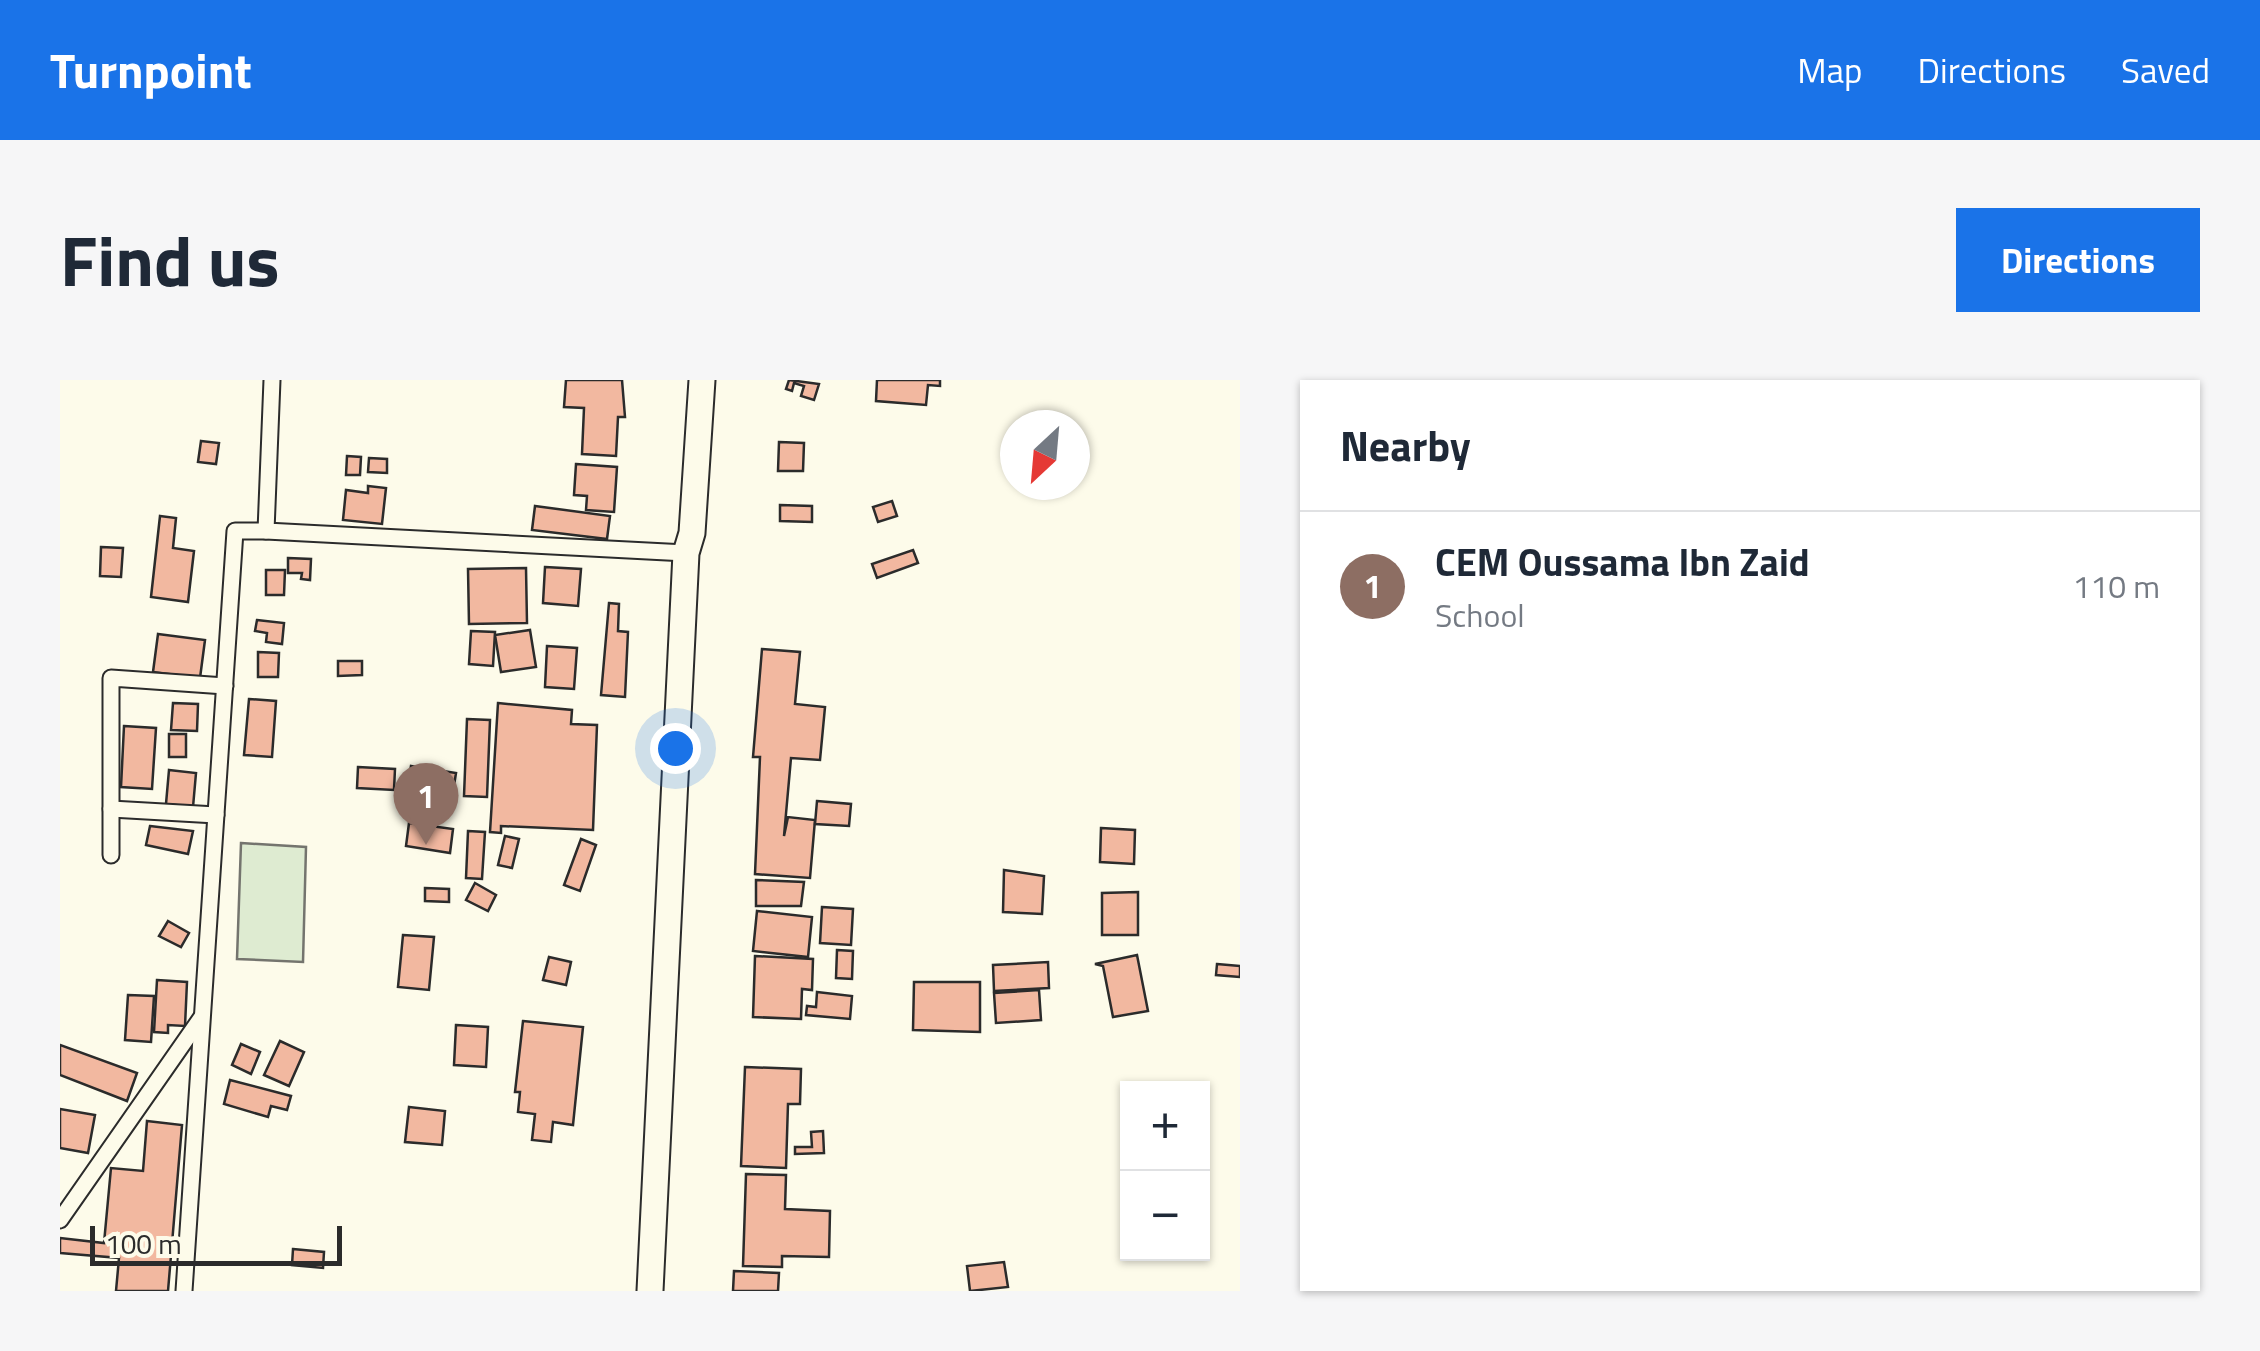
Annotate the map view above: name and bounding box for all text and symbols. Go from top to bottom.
text: Turnpoint [50,34,252,107]
text: Map [1797,43,1863,97]
text: Directions [1918,43,2066,97]
text: Saved [2121,43,2210,97]
text: Find us [60,207,280,313]
button: Directions [1956,208,2200,312]
north arrow [1000,410,1090,500]
text: Nearby [1340,413,1471,477]
text: CEM Oussama Ibn Zaid [1435,533,1810,591]
text: 1 [1364,562,1381,610]
text: 110 m [2072,562,2160,610]
text: School [1435,591,1525,639]
your location [650,723,701,774]
pin: 1 [394,762,458,845]
map controls [1120,1081,1210,1261]
button: + [1120,1081,1210,1171]
button: − [1120,1171,1210,1261]
scale bar [90,1221,342,1266]
text: 100 m [105,1222,182,1265]

